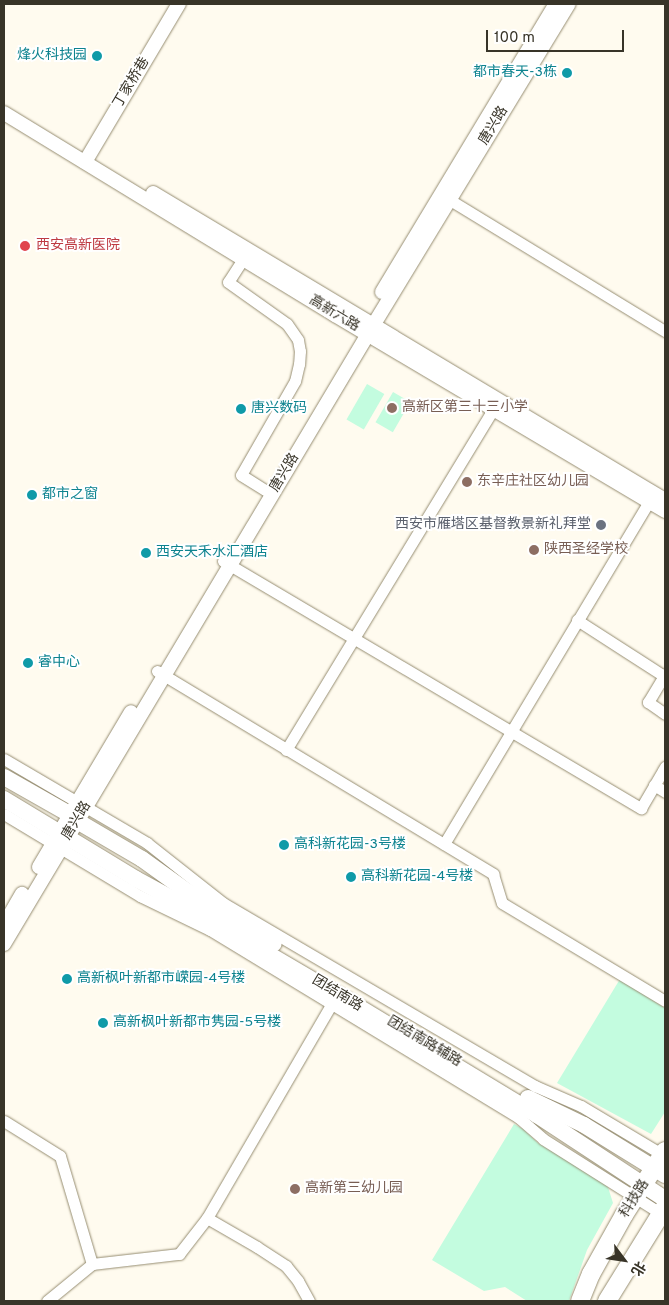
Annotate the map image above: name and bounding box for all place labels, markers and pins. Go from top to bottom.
place label: 烽火科技园 [17,48,87,64]
marker: 烽火科技园 [91,50,103,62]
place label: 都市春天-3栋 [473,65,557,81]
marker: 都市春天-3栋 [561,67,573,79]
place label: 西安高新医院 [36,238,120,254]
marker: 西安高新医院 [18,239,32,253]
place label: 高新区第三十三小学 [402,400,528,416]
place label: 唐兴数码 [251,401,307,417]
marker: 高新区第三十三小学 [386,402,398,414]
marker: 唐兴数码 [235,403,247,415]
place label: 东辛庄社区幼儿园 [477,474,589,490]
marker: 东辛庄社区幼儿园 [461,476,473,488]
place label: 都市之窗 [42,487,98,503]
marker: 都市之窗 [26,489,38,501]
place label: 西安市雁塔区基督教景新礼拜堂 [395,517,591,533]
marker: 西安市雁塔区基督教景新礼拜堂 [595,519,607,531]
place label: 陕西圣经学校 [544,542,628,558]
marker: 陕西圣经学校 [528,544,540,556]
place label: 西安天禾水汇酒店 [156,545,268,561]
marker: 西安天禾水汇酒店 [140,547,152,559]
place label: 睿中心 [38,655,80,671]
marker: 睿中心 [22,657,34,669]
place label: 高科新花园-3号楼 [294,837,406,853]
marker: 高科新花园-3号楼 [278,839,290,851]
place label: 高科新花园-4号楼 [361,869,473,885]
marker: 高科新花园-4号楼 [345,871,357,883]
place label: 高新·枫叶新都市嵘园-4号楼 [77,971,245,987]
marker: 高新·枫叶新都市嵘园-4号楼 [61,973,73,985]
place label: 高新·枫叶新都市隽园-5号楼 [113,1015,281,1031]
marker: 高新·枫叶新都市隽园-5号楼 [97,1017,109,1029]
place label: 高新第三幼儿园 [305,1181,403,1197]
marker: 高新第三幼儿园 [289,1183,301,1195]

